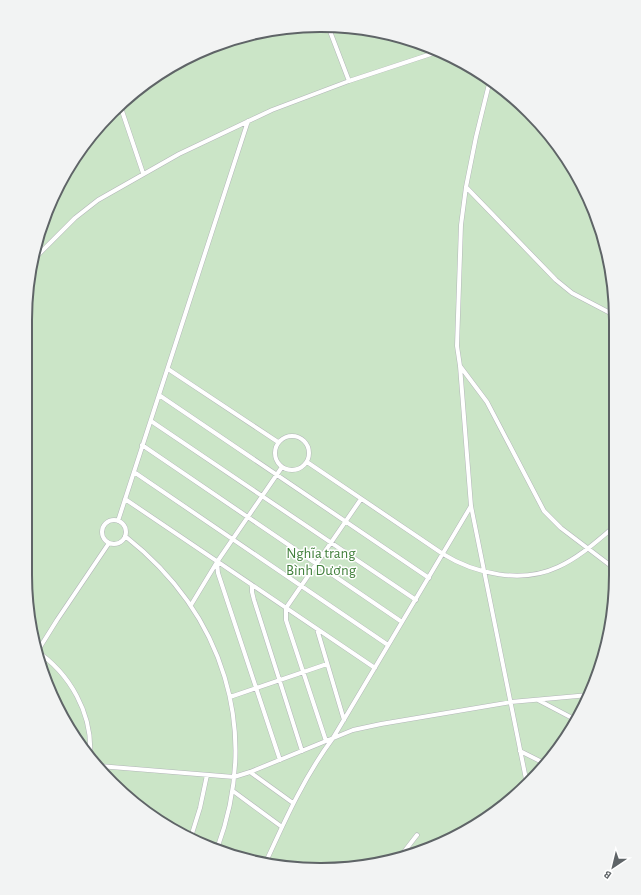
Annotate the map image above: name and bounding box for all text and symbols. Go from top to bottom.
park label: Nghĩa trang Bình Dương [286,546,357,578]
north arrow [593,847,633,887]
text: B [601,868,613,881]

